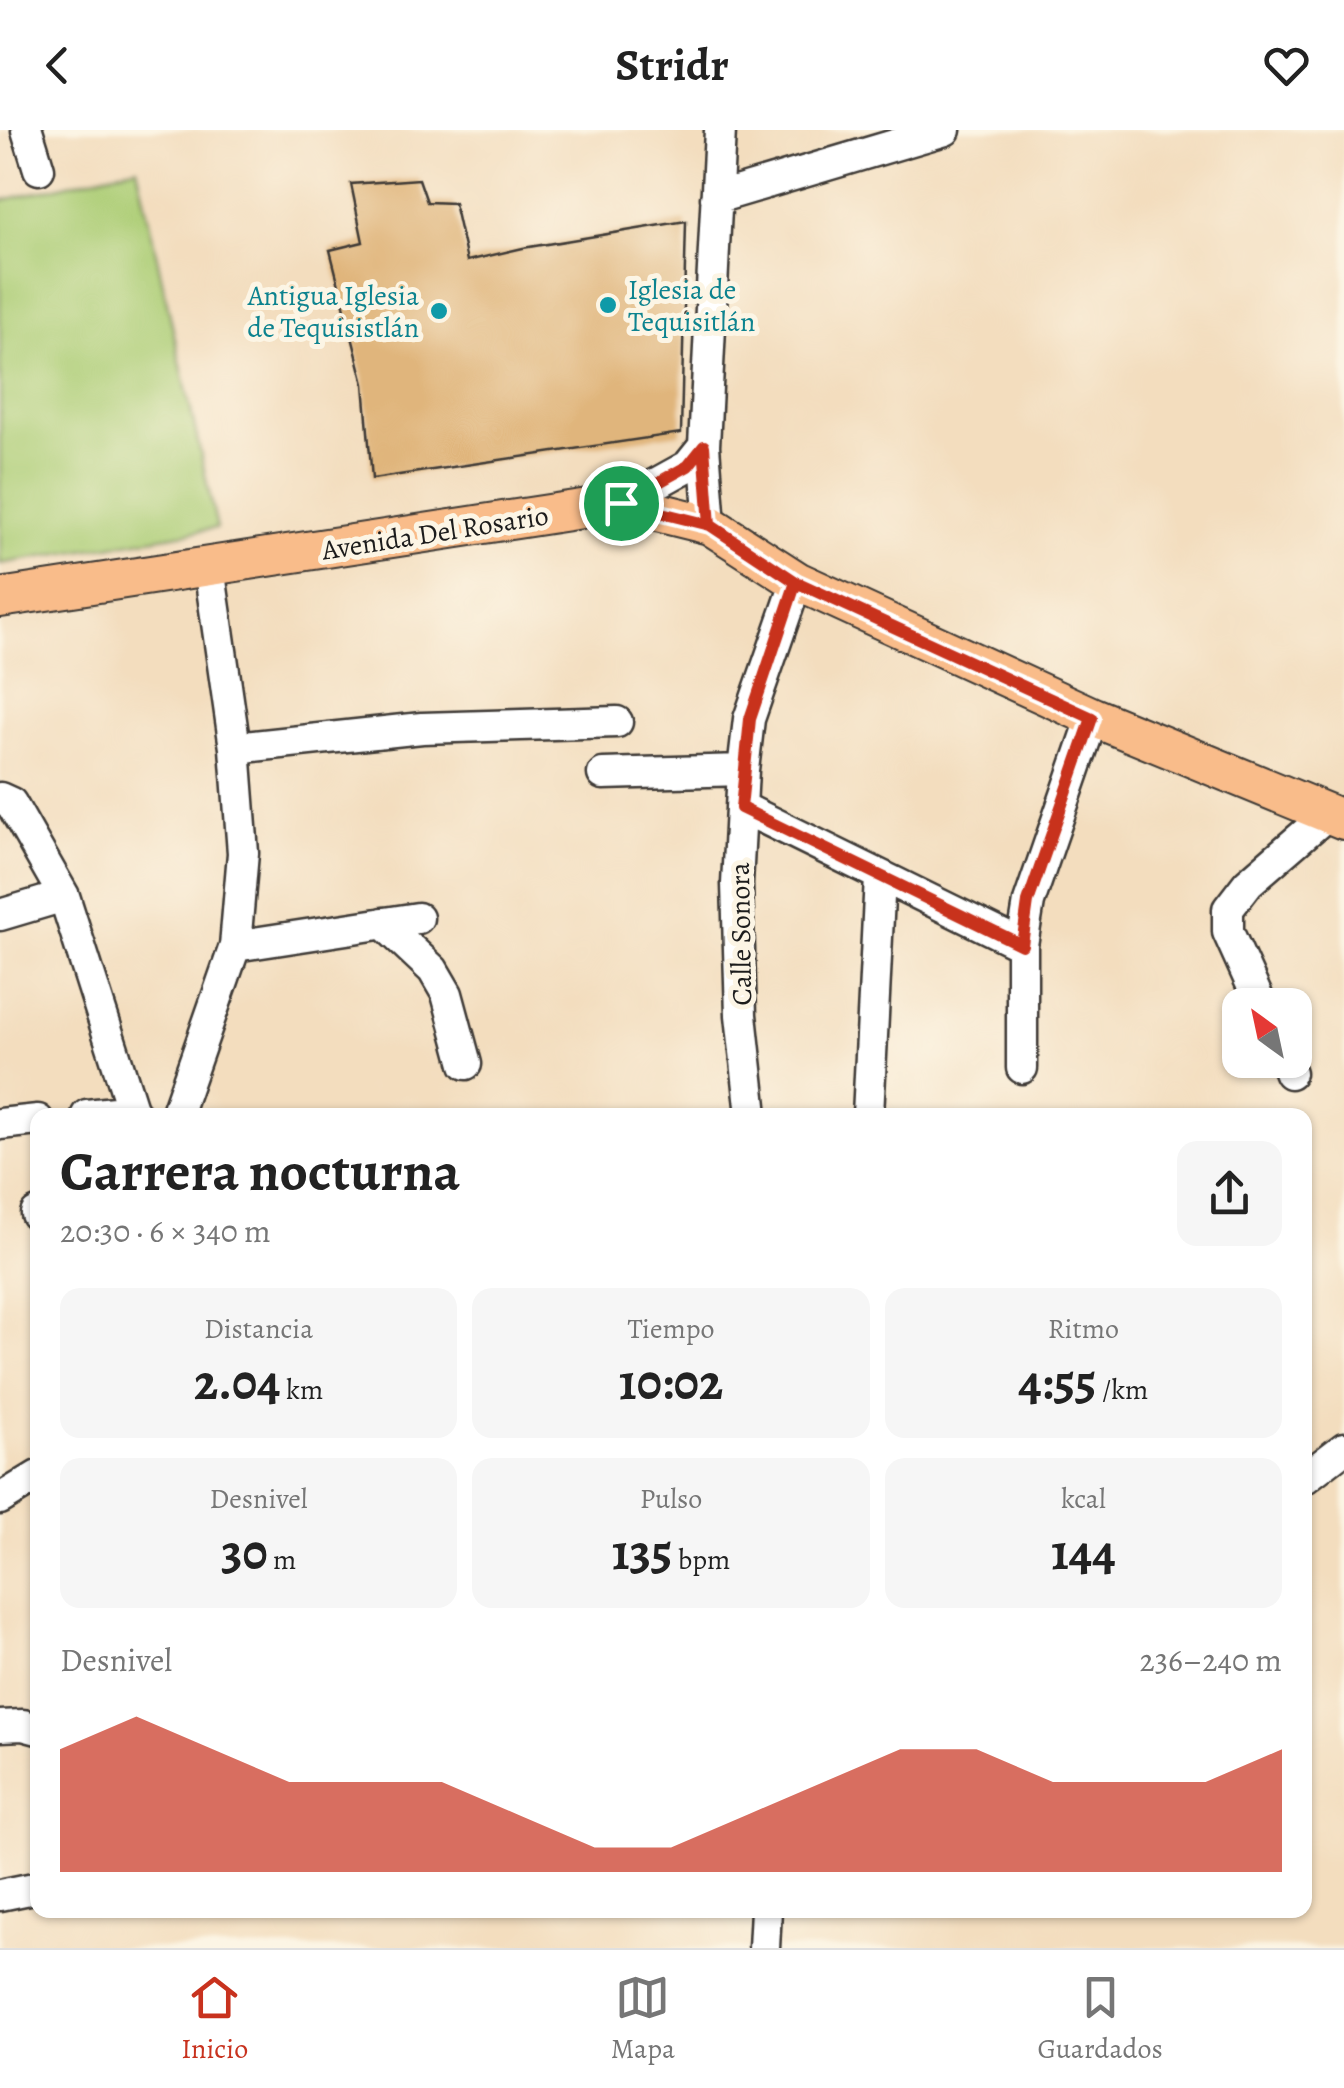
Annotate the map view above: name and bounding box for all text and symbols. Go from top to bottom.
text: Stridr [615,34,729,96]
icon: back [30,38,85,93]
icon: heart [1259,38,1314,93]
place label: Iglesia de Tequisitlán [628,271,755,341]
place label: Antigua Iglesia de Tequisistlán [247,277,419,347]
marker: Iglesia de Tequisitlán [597,294,619,316]
marker: Antigua Iglesia de Tequisistlán [428,300,450,322]
pin [579,461,664,546]
icon: arrive [594,476,649,531]
street label: Avenida Del Rosario [318,496,551,570]
street label: Calle Sonora [721,862,761,1006]
north arrow [1222,988,1312,1078]
map controls [1222,988,1312,1078]
text: Carrera nocturna [60,1134,460,1209]
button: share [1177,1141,1282,1246]
text: 20:30 · 6 × 340 m [60,1209,271,1253]
text: Distancia [204,1310,313,1348]
text: Tiempo [628,1310,714,1348]
text: Ritmo [1048,1310,1119,1348]
text: 2.04 [194,1348,281,1416]
text: 10:02 [619,1348,723,1416]
text: 4:55 [1018,1348,1096,1416]
text: km [281,1371,323,1409]
text: /km [1096,1371,1148,1409]
text: Desnivel [210,1480,308,1518]
text: Pulso [640,1480,702,1518]
text: kcal [1061,1480,1106,1518]
text: 30 [221,1518,268,1586]
text: 135 [612,1518,672,1586]
text: 144 [1051,1518,1116,1586]
text: m [268,1541,296,1579]
text: bpm [672,1541,730,1579]
text: Desnivel [60,1638,172,1682]
text: 236–240 m [1140,1638,1282,1682]
tab: Inicio [181,1970,248,2068]
tab: Mapa [611,1970,675,2068]
tab: Guardados [1038,1970,1163,2068]

